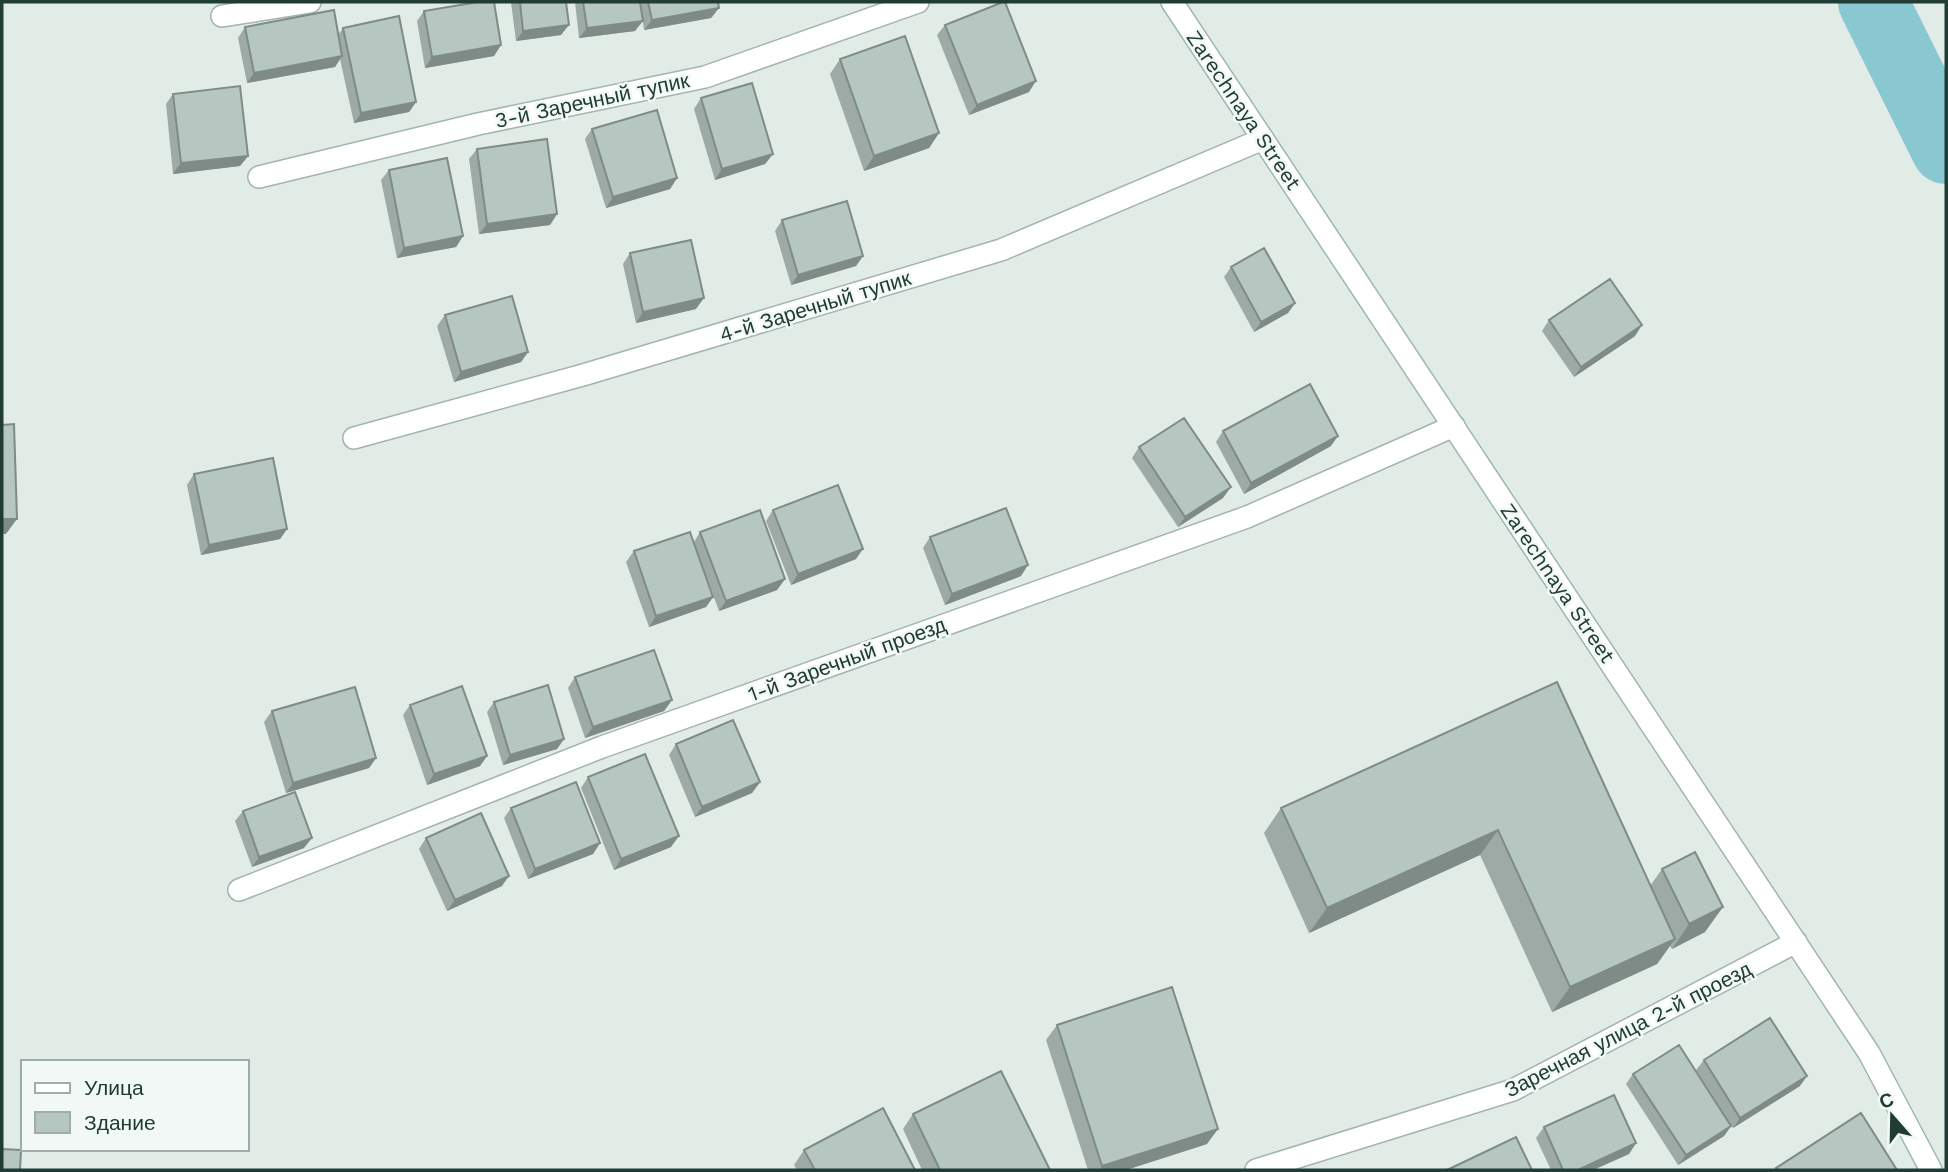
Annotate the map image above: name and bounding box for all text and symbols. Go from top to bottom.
street label: Zarechnaya Street [1181,26,1307,195]
street label: 3-й Заречный тупик [493,67,692,133]
street label: 4-й Заречный тупик [716,265,914,347]
street label: Zarechnaya Street [1495,499,1621,668]
street label: 1-й Заречный проезд [745,612,949,706]
street label: Заречная улица 2-й проезд [1500,956,1756,1102]
legend [21,1060,248,1151]
text: Улица [84,1075,144,1100]
north arrow [1857,1081,1927,1151]
text: С [1876,1087,1897,1114]
text: Здание [84,1110,156,1135]

